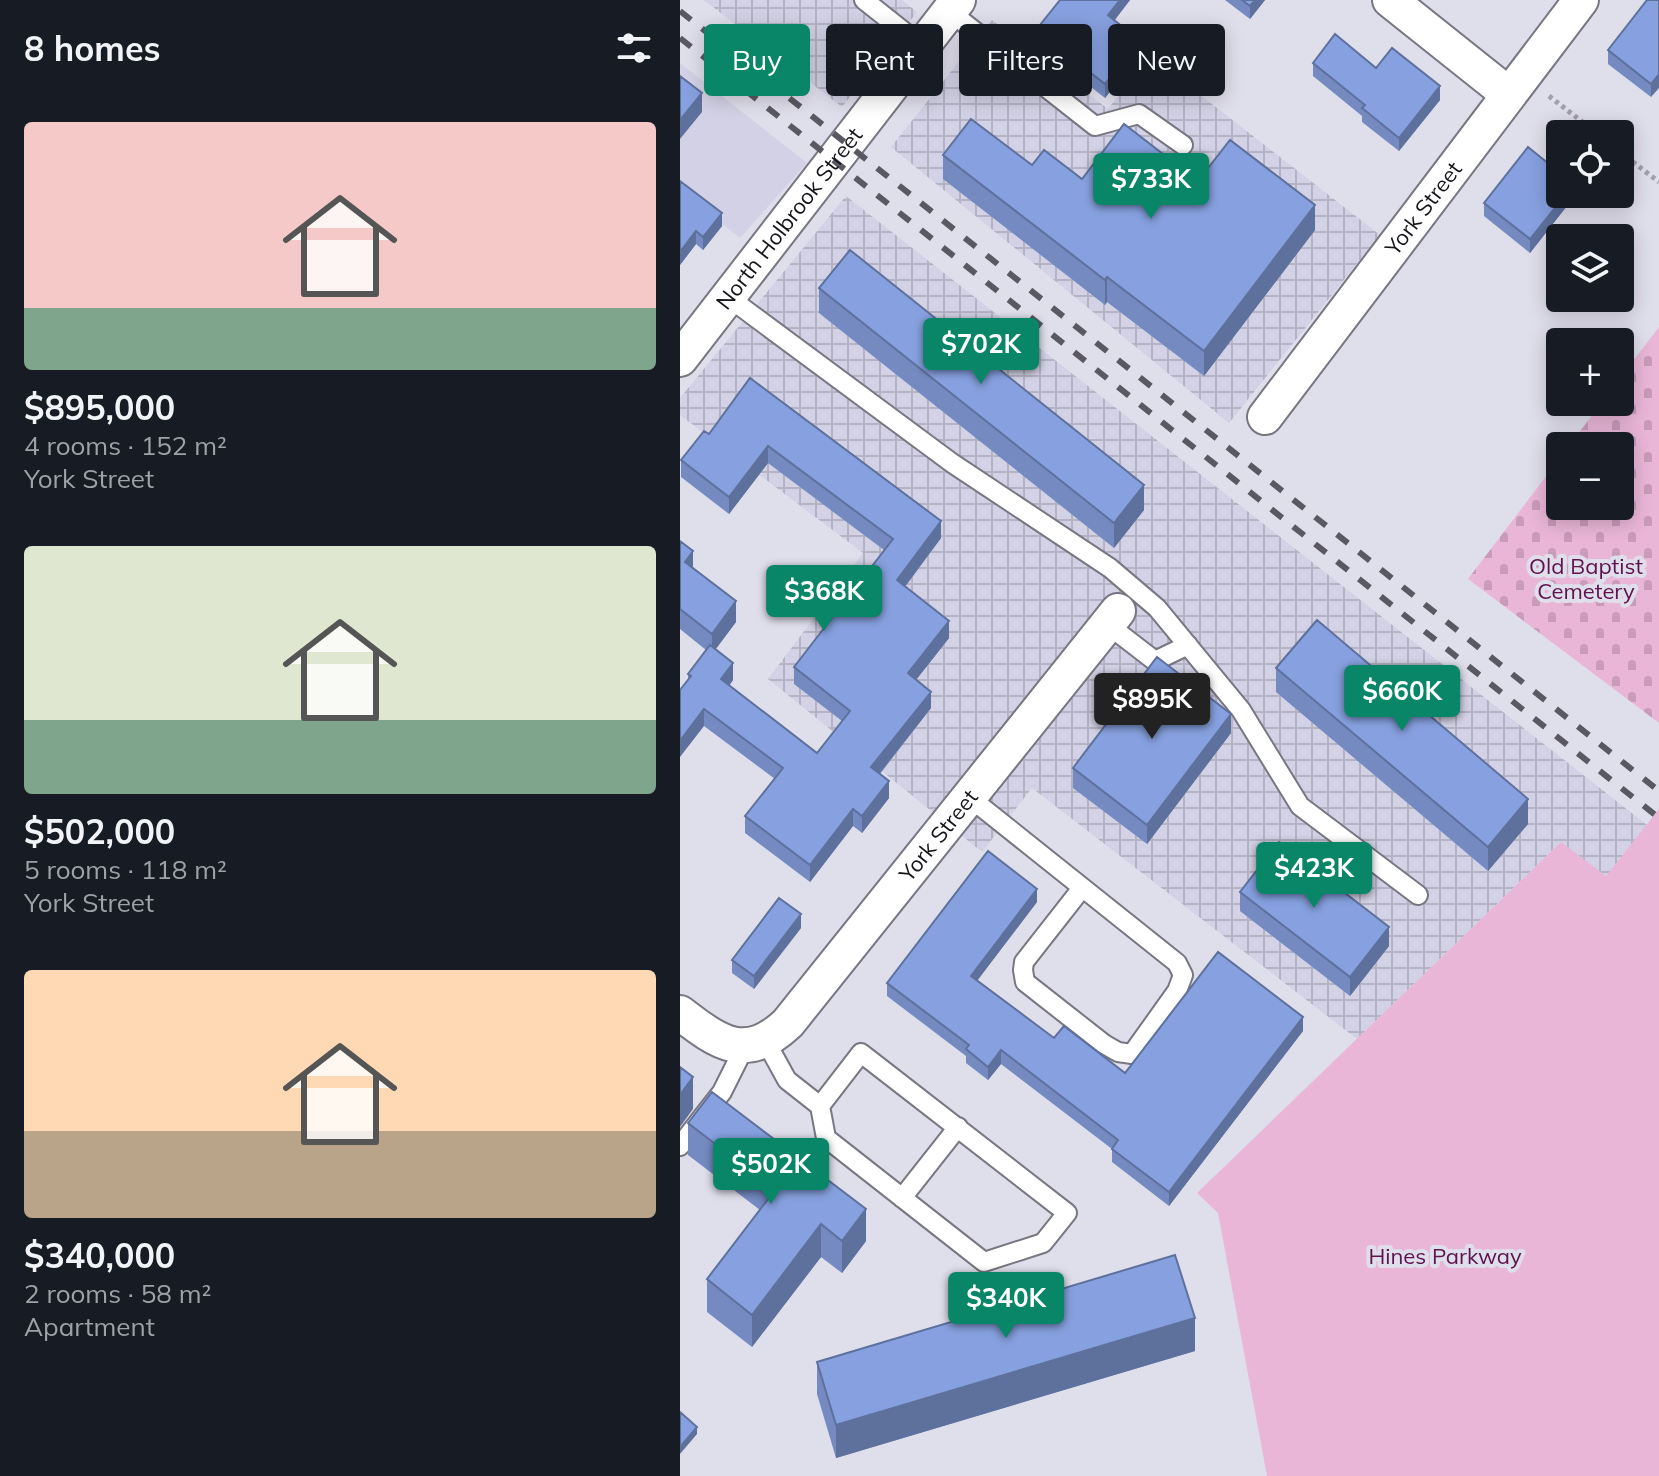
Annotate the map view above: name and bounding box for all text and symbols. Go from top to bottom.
chip: Buy [704,24,810,96]
chip: Rent [826,24,943,96]
chip: Filters [959,24,1092,96]
chip: New [1108,24,1225,96]
icon: filters [612,26,656,70]
text: 8 homes [24,27,161,70]
map controls [1546,120,1634,520]
button: locate [1546,120,1634,208]
street label: North Holbrook Street [710,121,868,315]
pin: $733K [1095,153,1207,221]
street label: York Street [1378,156,1468,261]
text: $733K [1111,162,1191,195]
icon: home [268,174,412,318]
button: layers [1546,224,1634,312]
pin: $702K [925,318,1037,386]
text: $702K [941,327,1021,360]
button: + [1546,328,1634,416]
text: $895,000 [24,386,175,429]
text: 4 rooms · 152 m² [24,429,227,462]
button: − [1546,432,1634,520]
text: York Street [24,462,154,495]
park label: Old Baptist Cemetery [1529,552,1643,605]
pin: $368K [768,565,880,633]
text: $368K [784,574,864,607]
icon: home [268,598,412,742]
pin: $660K [1346,665,1458,733]
pin: $895K [1096,673,1208,741]
text: $660K [1362,674,1442,707]
text: $895K [1112,682,1192,715]
street label: York Street [892,783,984,888]
text: $502,000 [24,810,175,853]
pin: $423K [1258,842,1370,910]
text: $423K [1274,851,1354,884]
text: 5 rooms · 118 m² [24,853,227,886]
text: York Street [24,886,154,919]
icon: home [268,1022,412,1166]
pin: $502K [715,1138,827,1206]
text: $502K [731,1147,811,1180]
text: $340,000 [24,1234,175,1277]
park label: Hines Parkway [1368,1242,1522,1270]
pin: $340K [950,1272,1062,1340]
text: 2 rooms · 58 m² [24,1277,211,1310]
text: $340K [966,1281,1046,1314]
text: Apartment [24,1310,155,1343]

